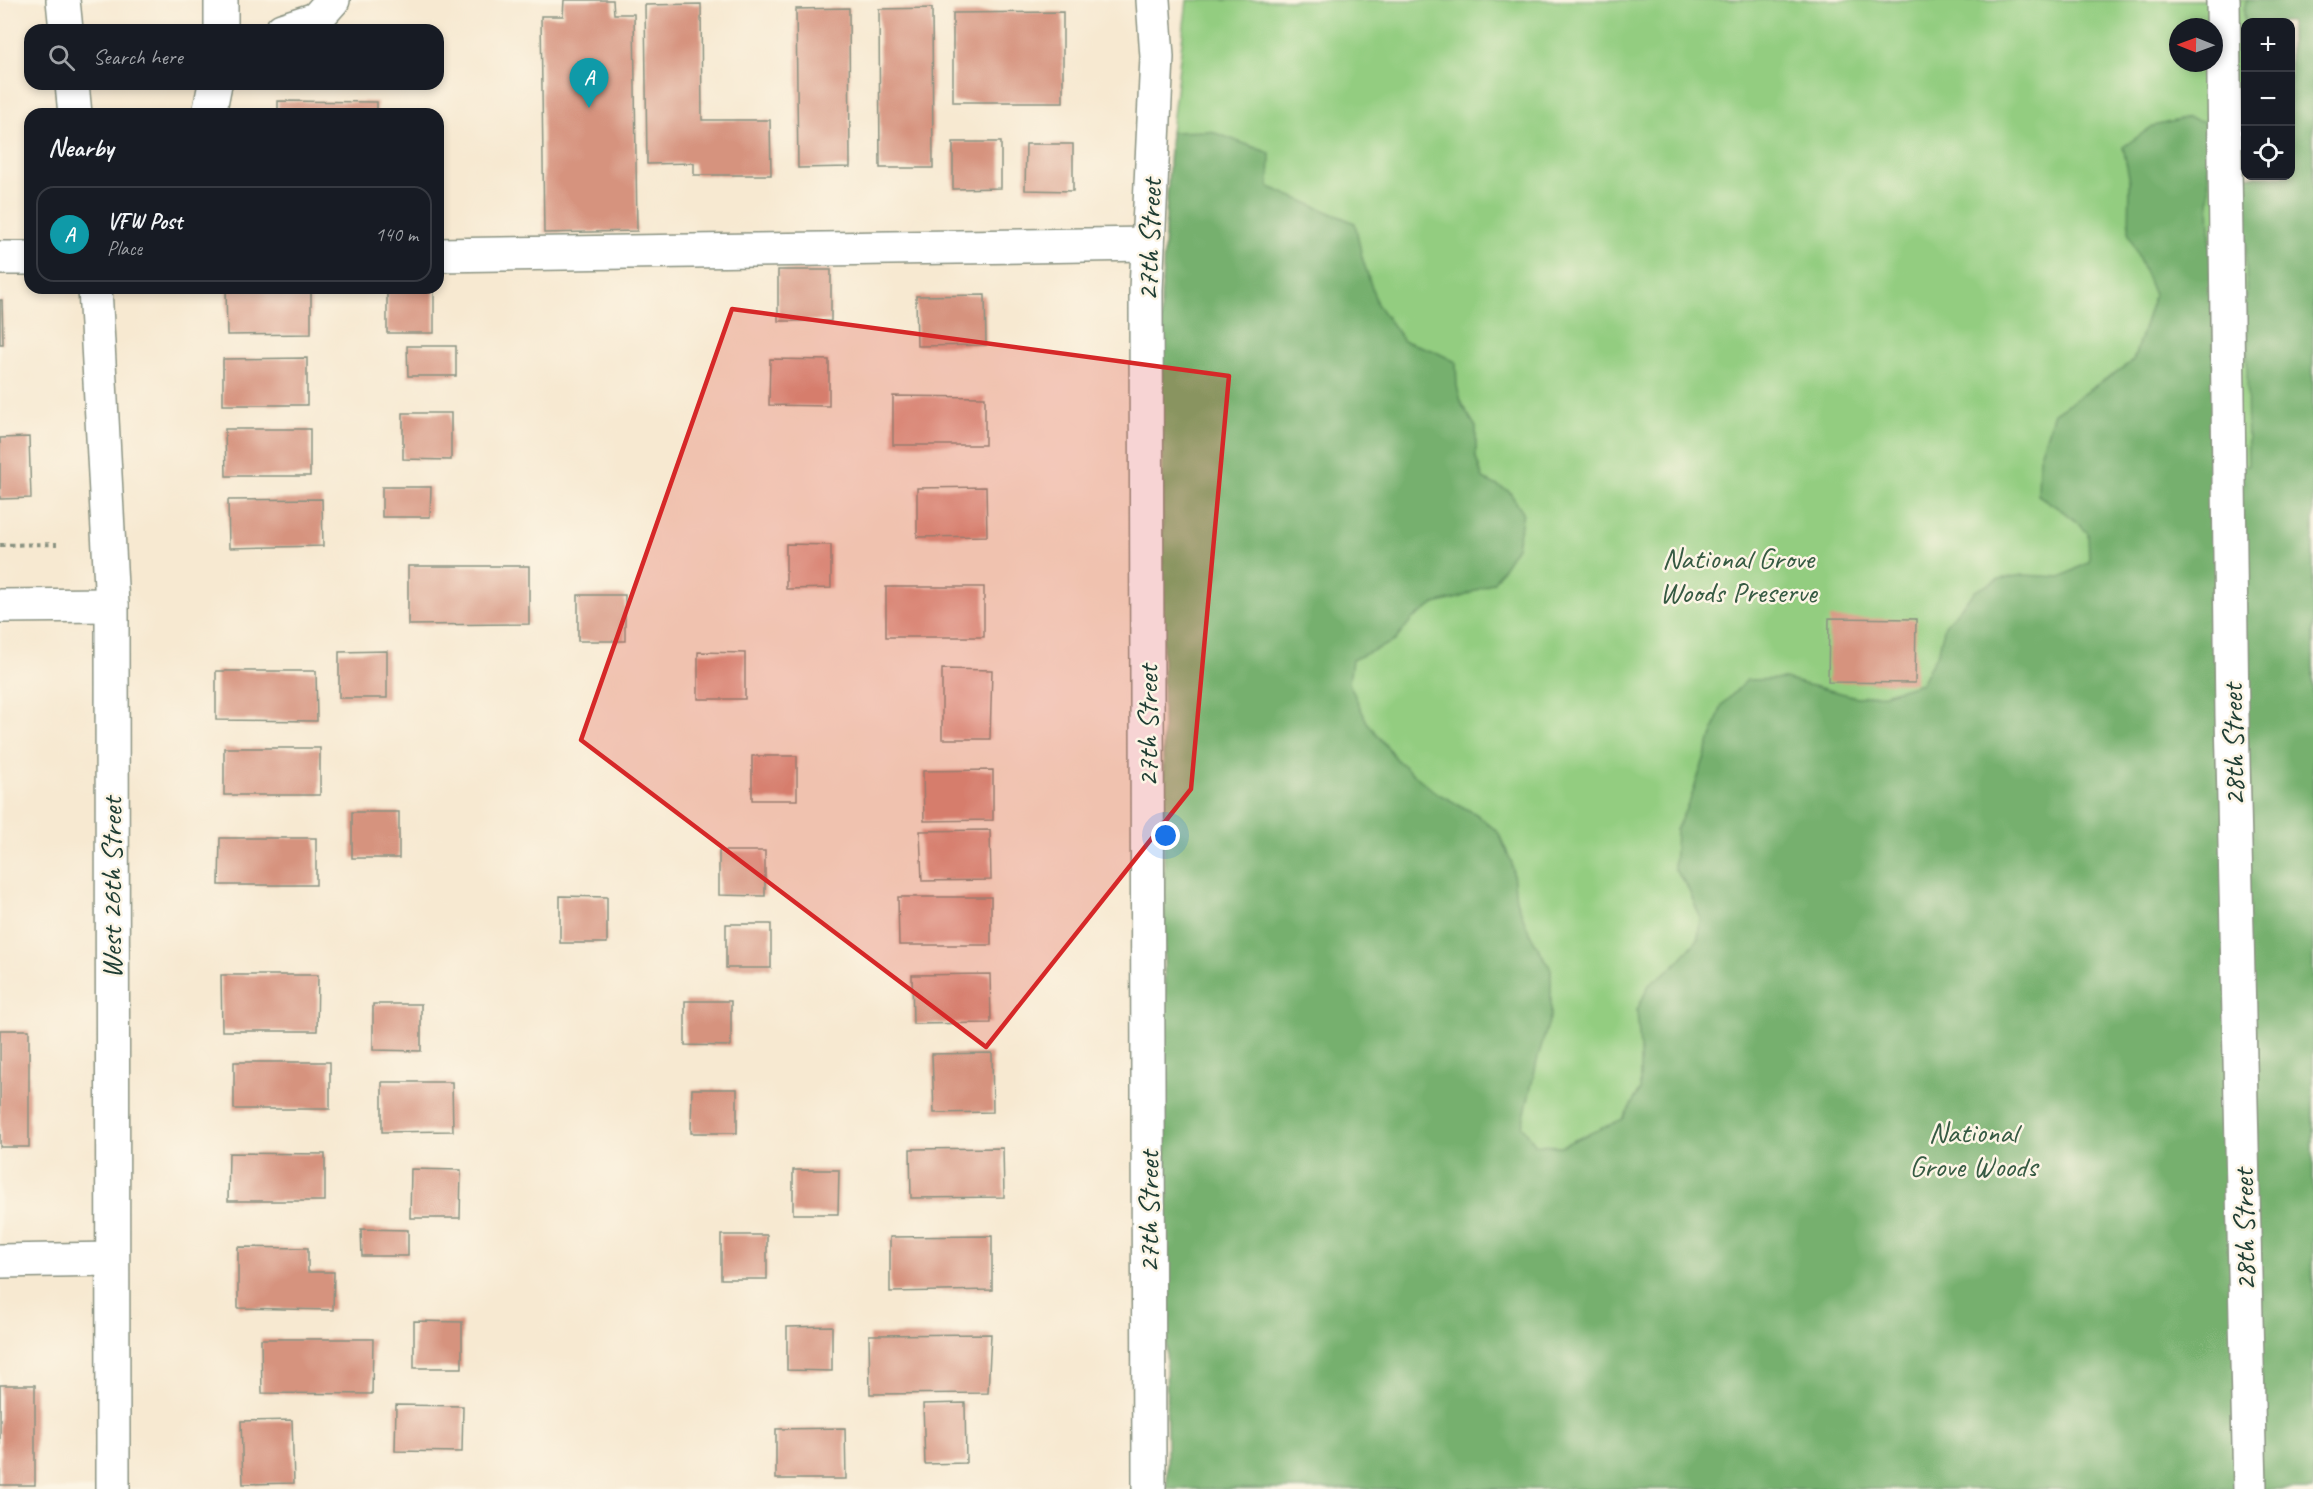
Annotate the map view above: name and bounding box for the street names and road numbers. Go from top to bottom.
street label: 27th Street [1128,175,1170,302]
street label: 27th Street [1128,662,1166,787]
street label: 28th Street [2213,680,2253,807]
street label: West 26th Street [92,794,130,979]
street label: 27th Street [1129,1148,1167,1273]
street label: 28th Street [2224,1165,2264,1292]

